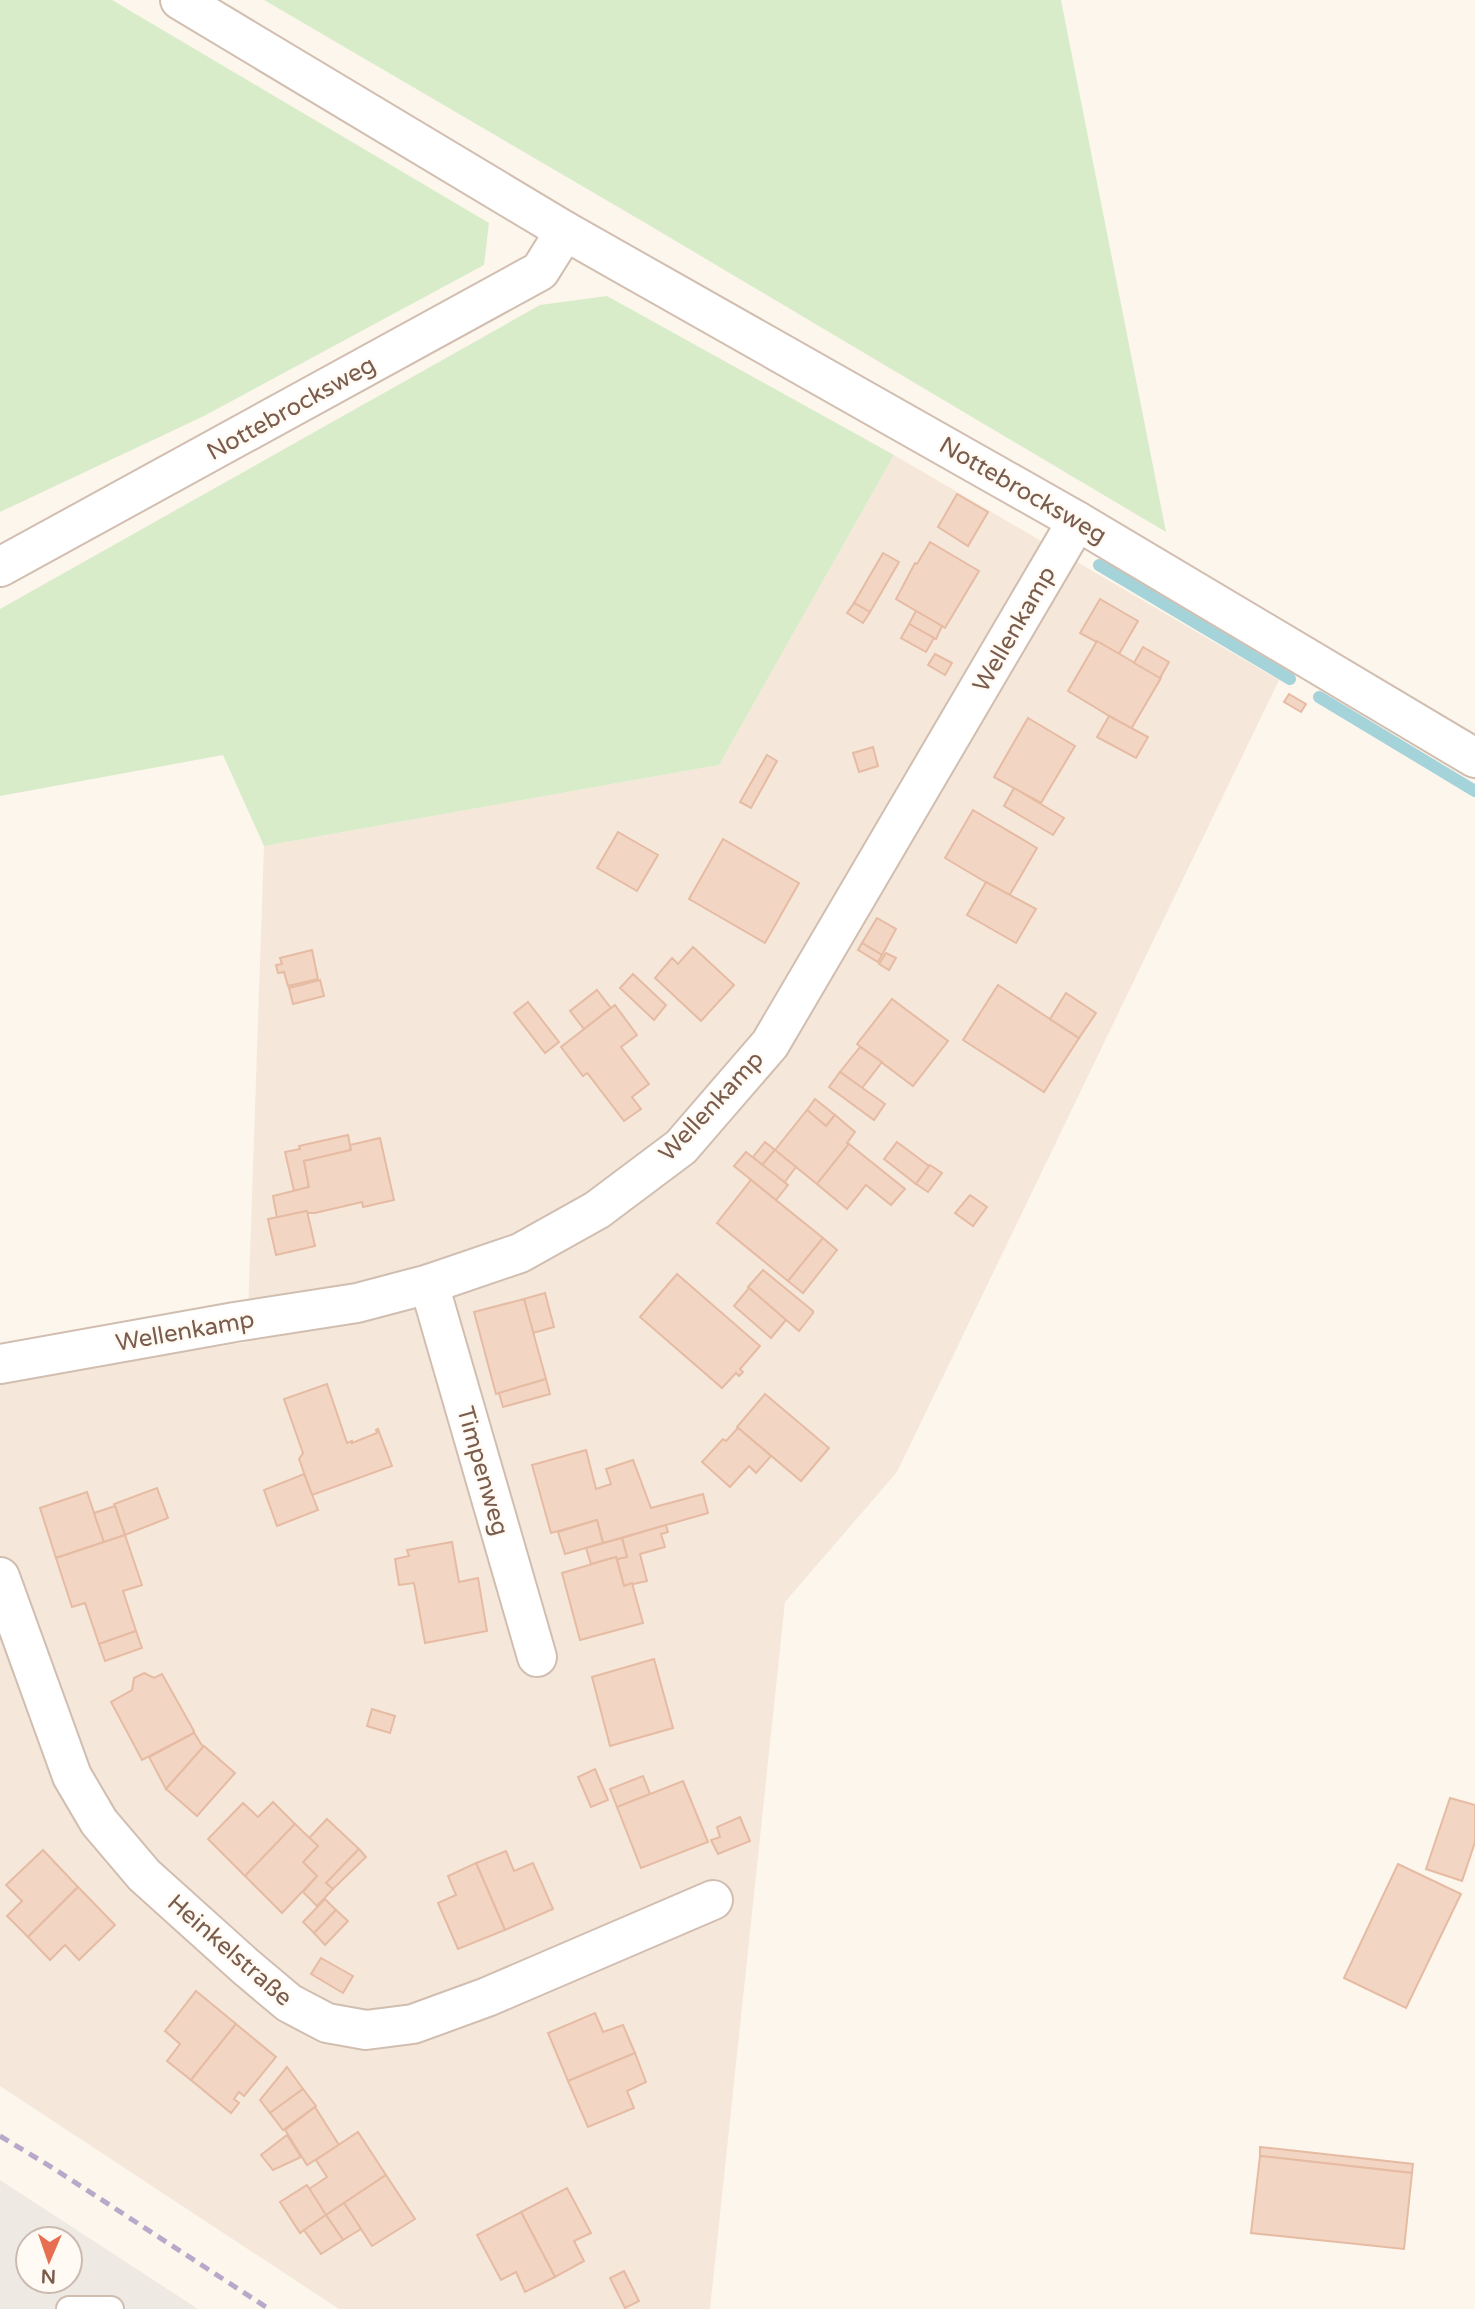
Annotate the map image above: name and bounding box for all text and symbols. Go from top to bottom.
street label: Nottebrocksweg [202,350,381,467]
street label: Nottebrocksweg [934,431,1112,550]
street label: Wellenkamp [967,561,1062,697]
street label: Wellenkamp [653,1045,770,1168]
street label: Wellenkamp [113,1305,257,1358]
street label: Timpenweg [450,1403,515,1539]
street label: Heinkelstraße [161,1888,298,2012]
north arrow [14,2225,84,2295]
text: N [40,2265,56,2287]

